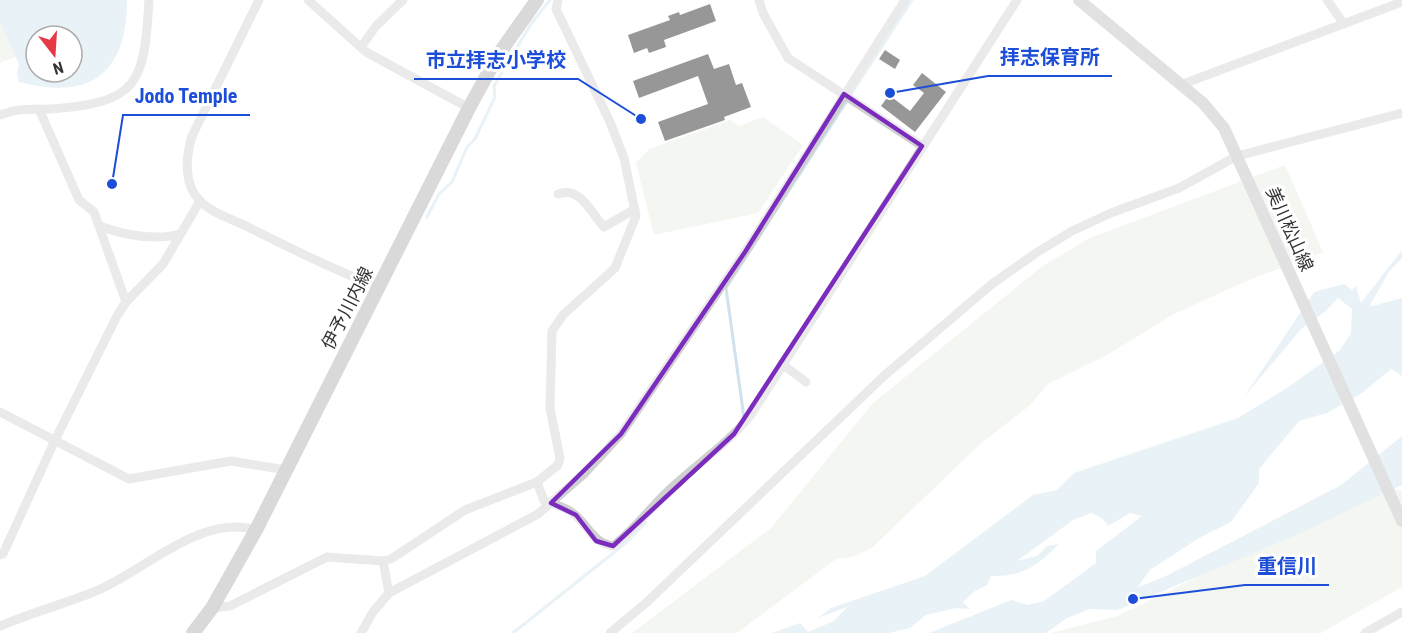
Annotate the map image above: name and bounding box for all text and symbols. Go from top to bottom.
north arrow [24,24,84,84]
callout: 拝志保育所 [988,38,1112,76]
callout: 市立拝志小学校 [414,41,578,79]
text: 拝志保育所 [1000,45,1100,69]
text: 市立拝志小学校 [426,48,566,72]
text: N [51,57,66,78]
callout: Jodo Temple [123,77,250,115]
text: Jodo Temple [135,84,237,108]
street label: 美川松山線 [1262,184,1318,274]
street label: 伊予川内線 [317,263,377,353]
callout: 重信川 [1245,547,1329,585]
text: 重信川 [1257,554,1317,578]

